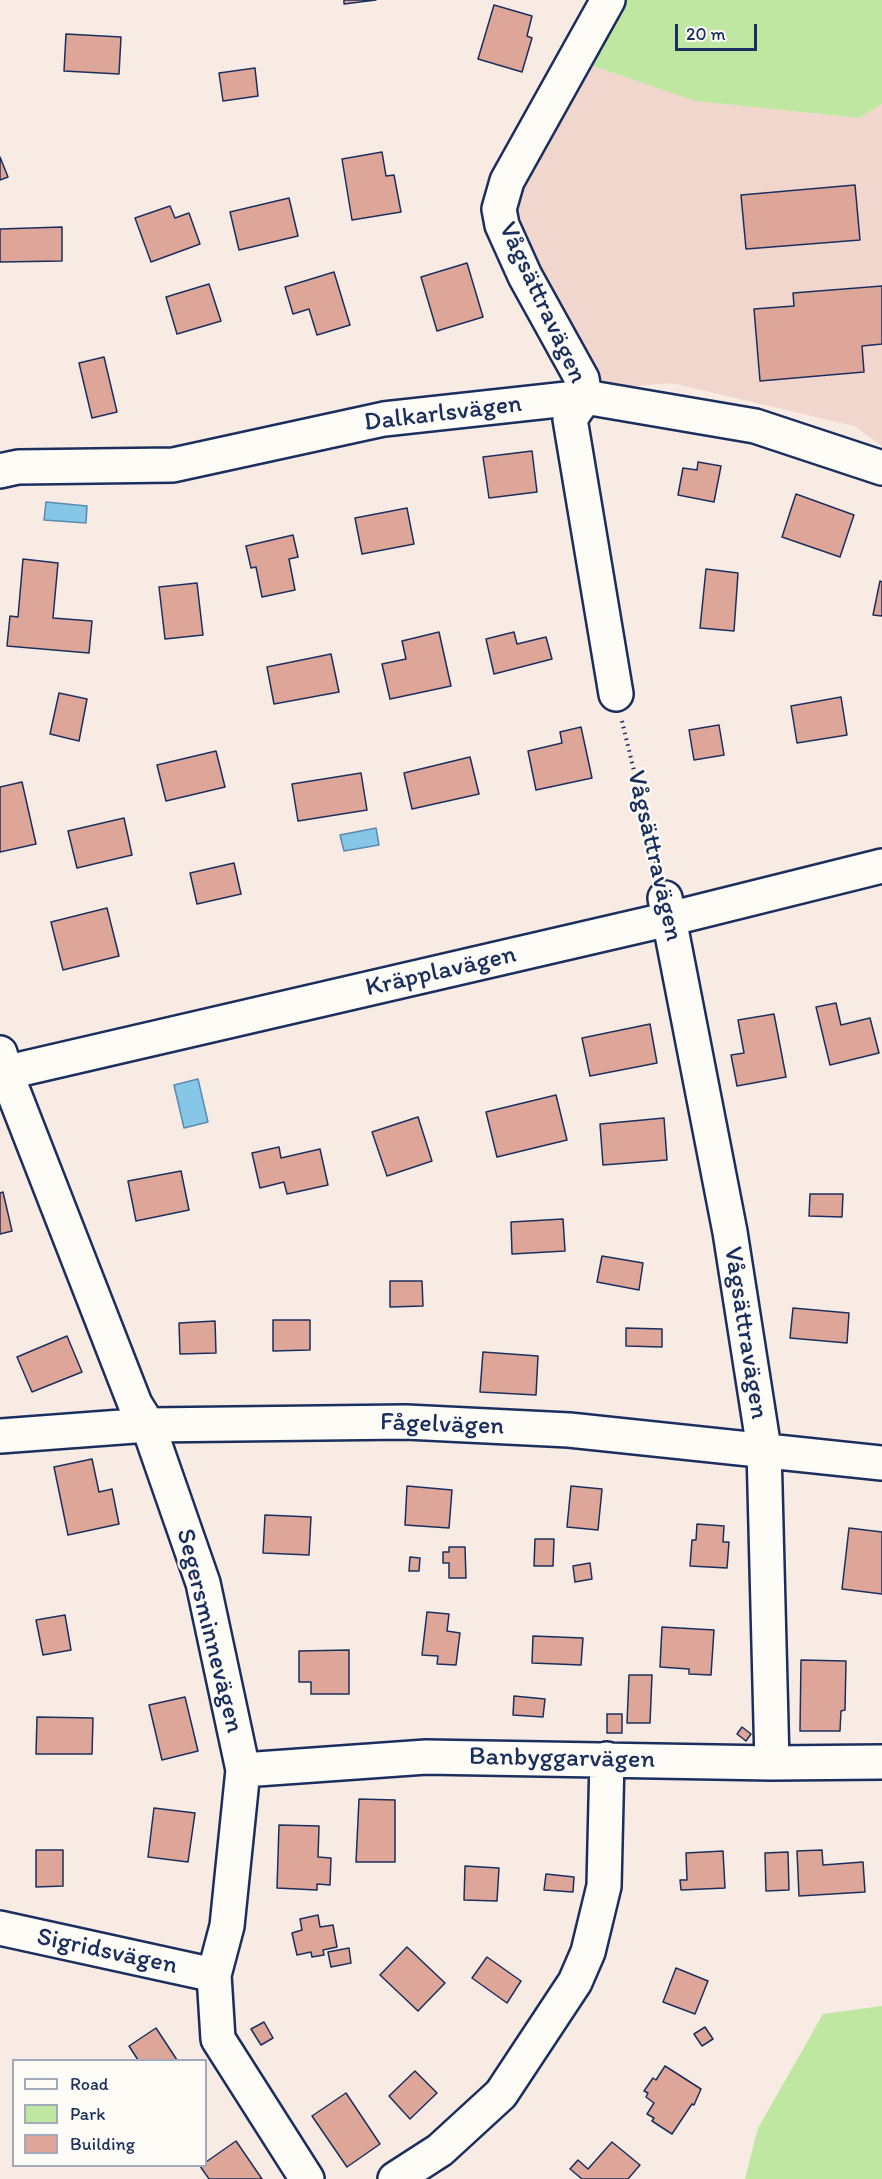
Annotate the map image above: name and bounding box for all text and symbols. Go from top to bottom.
scale bar [678,12,760,50]
text: 20 m [686,23,726,45]
street label: Vågsättravägen [491,217,593,389]
street label: Dalkarlsvägen [362,389,524,439]
street label: Vågsättravägen [619,768,689,944]
street label: Kräpplavägen [363,940,519,1004]
street label: Vågsättravägen [716,1245,774,1421]
street label: Fågelvägen [379,1407,505,1443]
street label: Segersminnevägen [169,1526,249,1736]
street label: Banbyggarvägen [469,1742,655,1776]
street label: Sigridsvägen [34,1922,180,1982]
legend [12,2059,207,2167]
text: Road [70,2073,109,2095]
text: Park [70,2103,105,2125]
text: Building [70,2133,135,2155]

